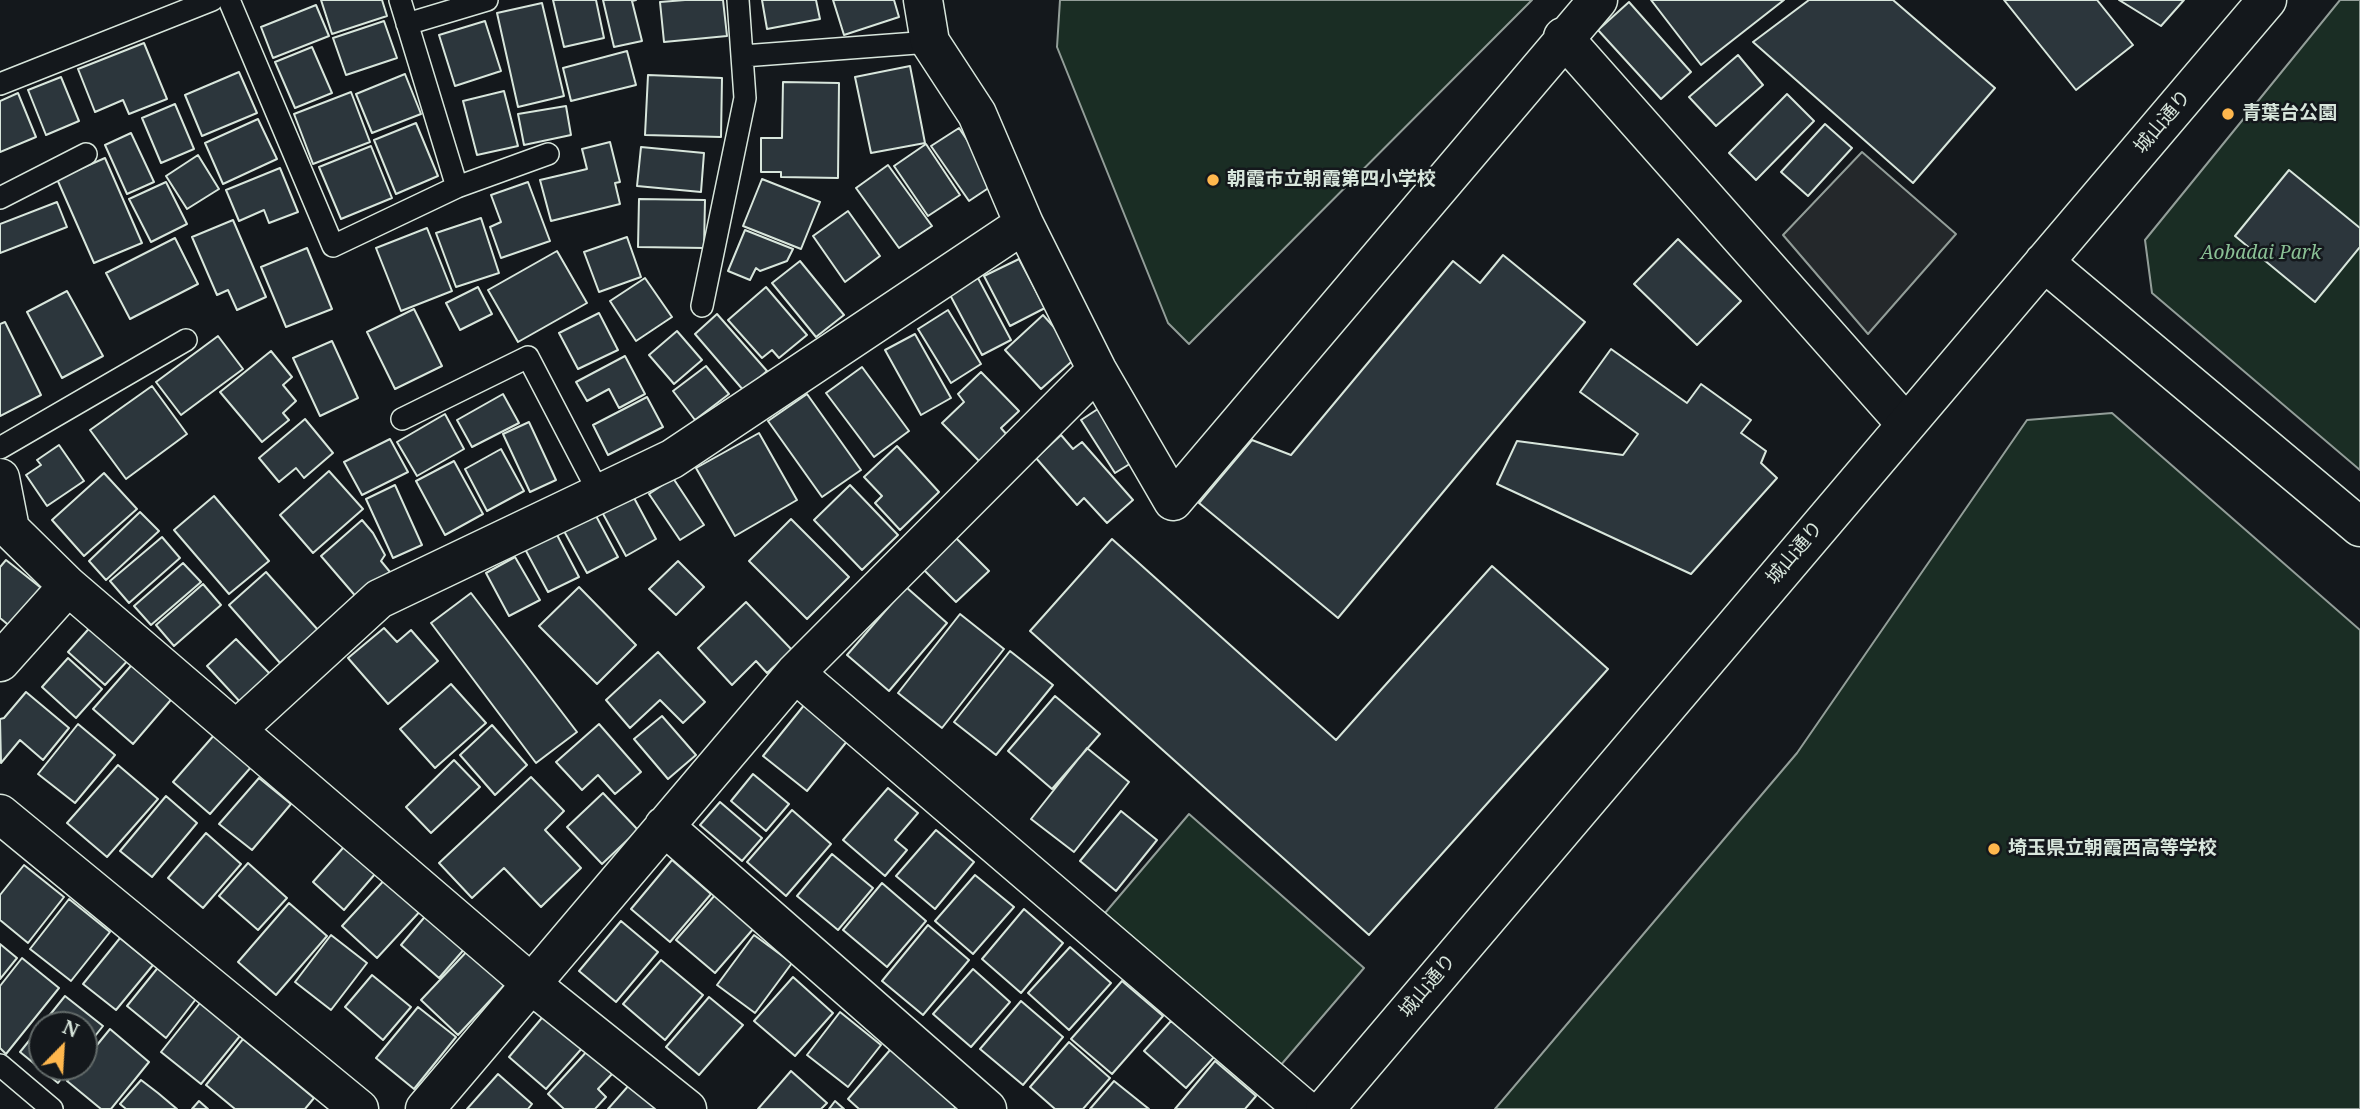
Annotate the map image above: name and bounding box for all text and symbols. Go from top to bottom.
street label: 城山通り [2130,86,2196,158]
place label: 青葉台公園 [2242,103,2337,125]
marker: 青葉台公園 [2220,106,2236,122]
place label: 朝霞市立朝霞第四小学校 [1227,169,1436,191]
marker: 朝霞市立朝霞第四小学校 [1205,172,1221,188]
park label: Aobadai Park [2201,243,2321,265]
street label: 城山通り [1762,517,1828,589]
place label: 埼玉県立朝霞西高等学校 [2008,838,2217,860]
marker: 埼玉県立朝霞西高等学校 [1986,841,2002,857]
street label: 城山通り [1395,950,1461,1022]
north arrow [28,1011,98,1081]
text: N [59,1014,83,1044]

